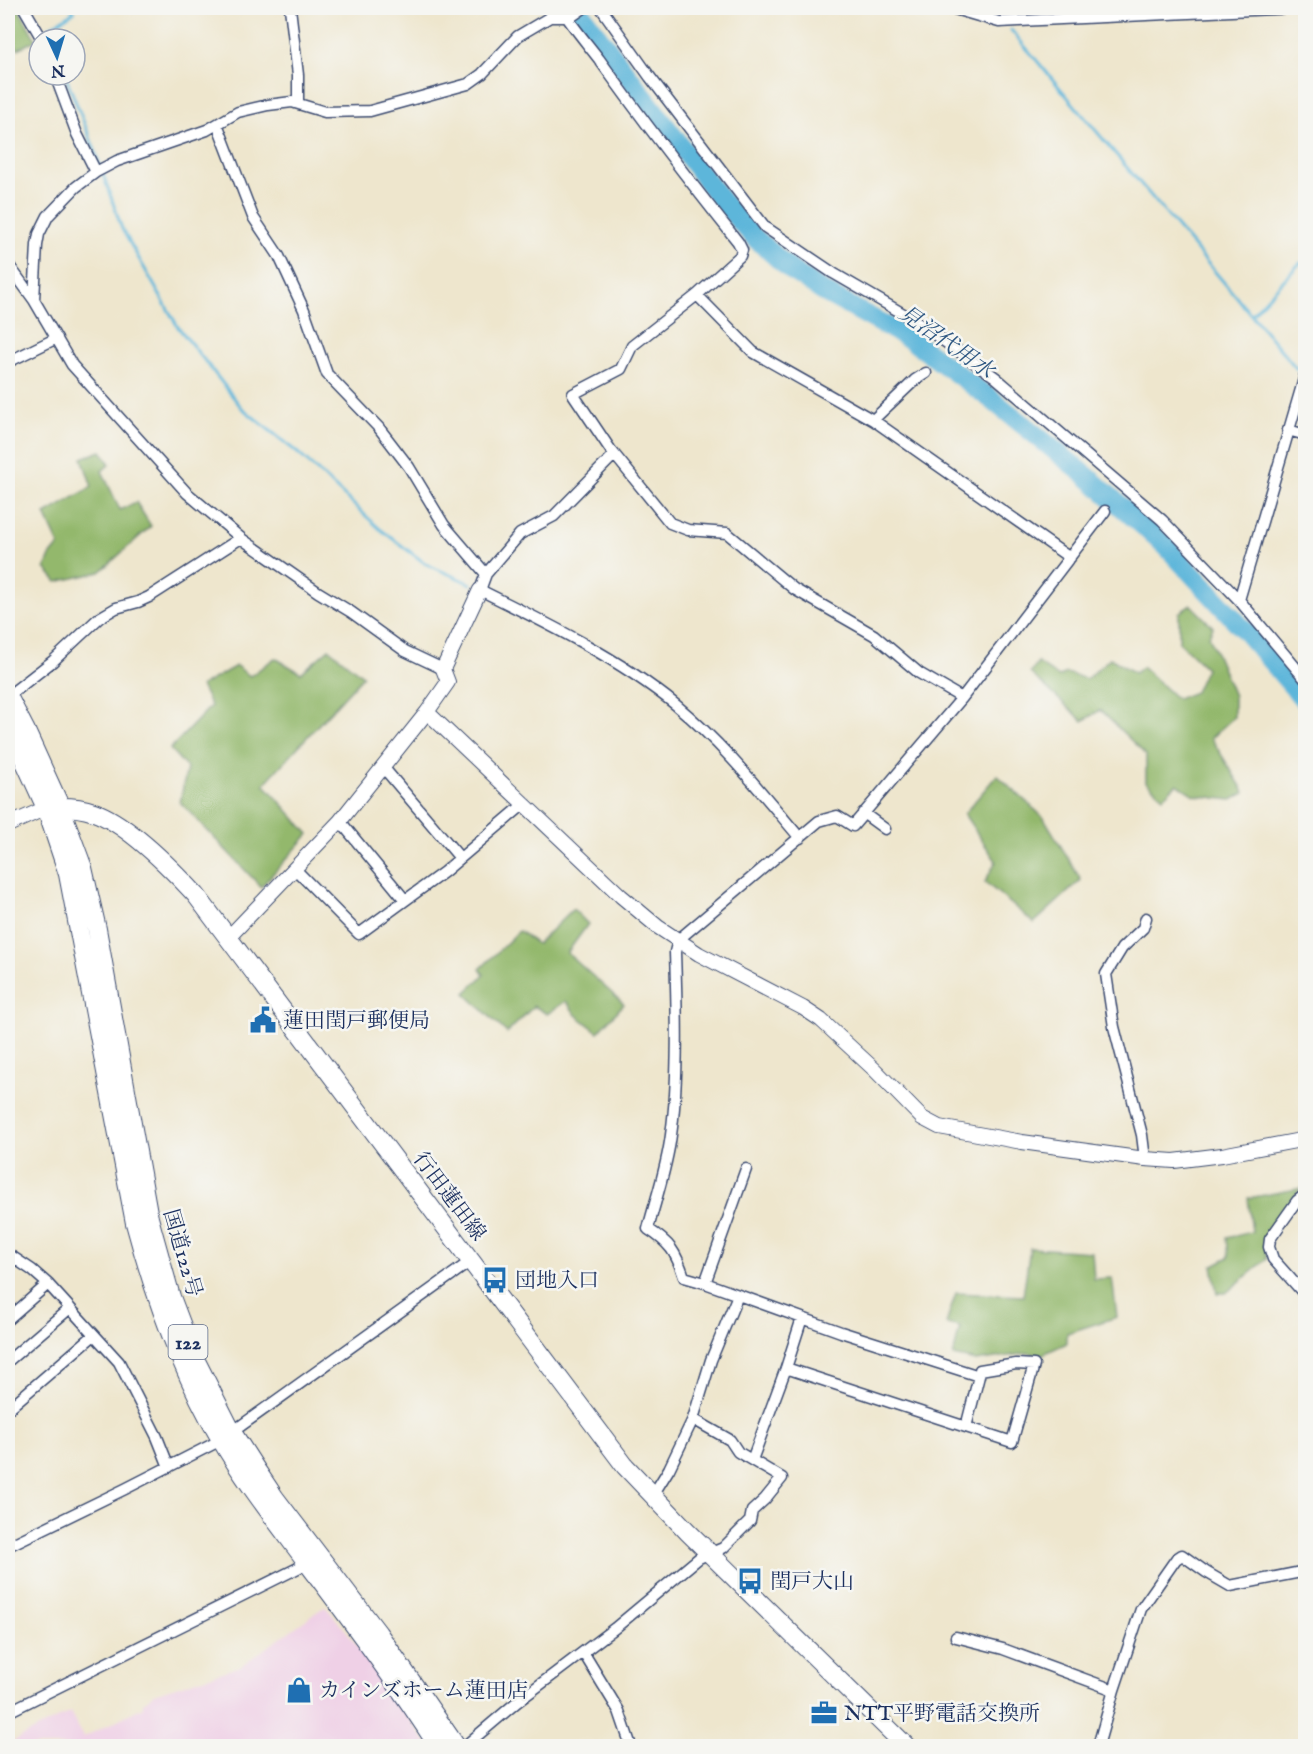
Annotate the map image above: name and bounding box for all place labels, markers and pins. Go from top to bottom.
public building icon: 蓮田閏戸郵便局 [248,1005,278,1035]
place label: 蓮田閏戸郵便局 [283,1008,430,1035]
bus stop icon: 団地入口 [480,1265,510,1295]
place label: 団地入口 [515,1268,599,1295]
bus stop icon: 閏戸大山 [735,1566,765,1596]
place label: 閏戸大山 [770,1569,854,1596]
shop icon: カインズホーム蓮田店 [284,1675,314,1705]
place label: カインズホーム蓮田店 [319,1678,528,1705]
office icon: NTT平野電話交換所 [809,1698,839,1728]
place label: NTT平野電話交換所 [844,1701,1040,1728]

